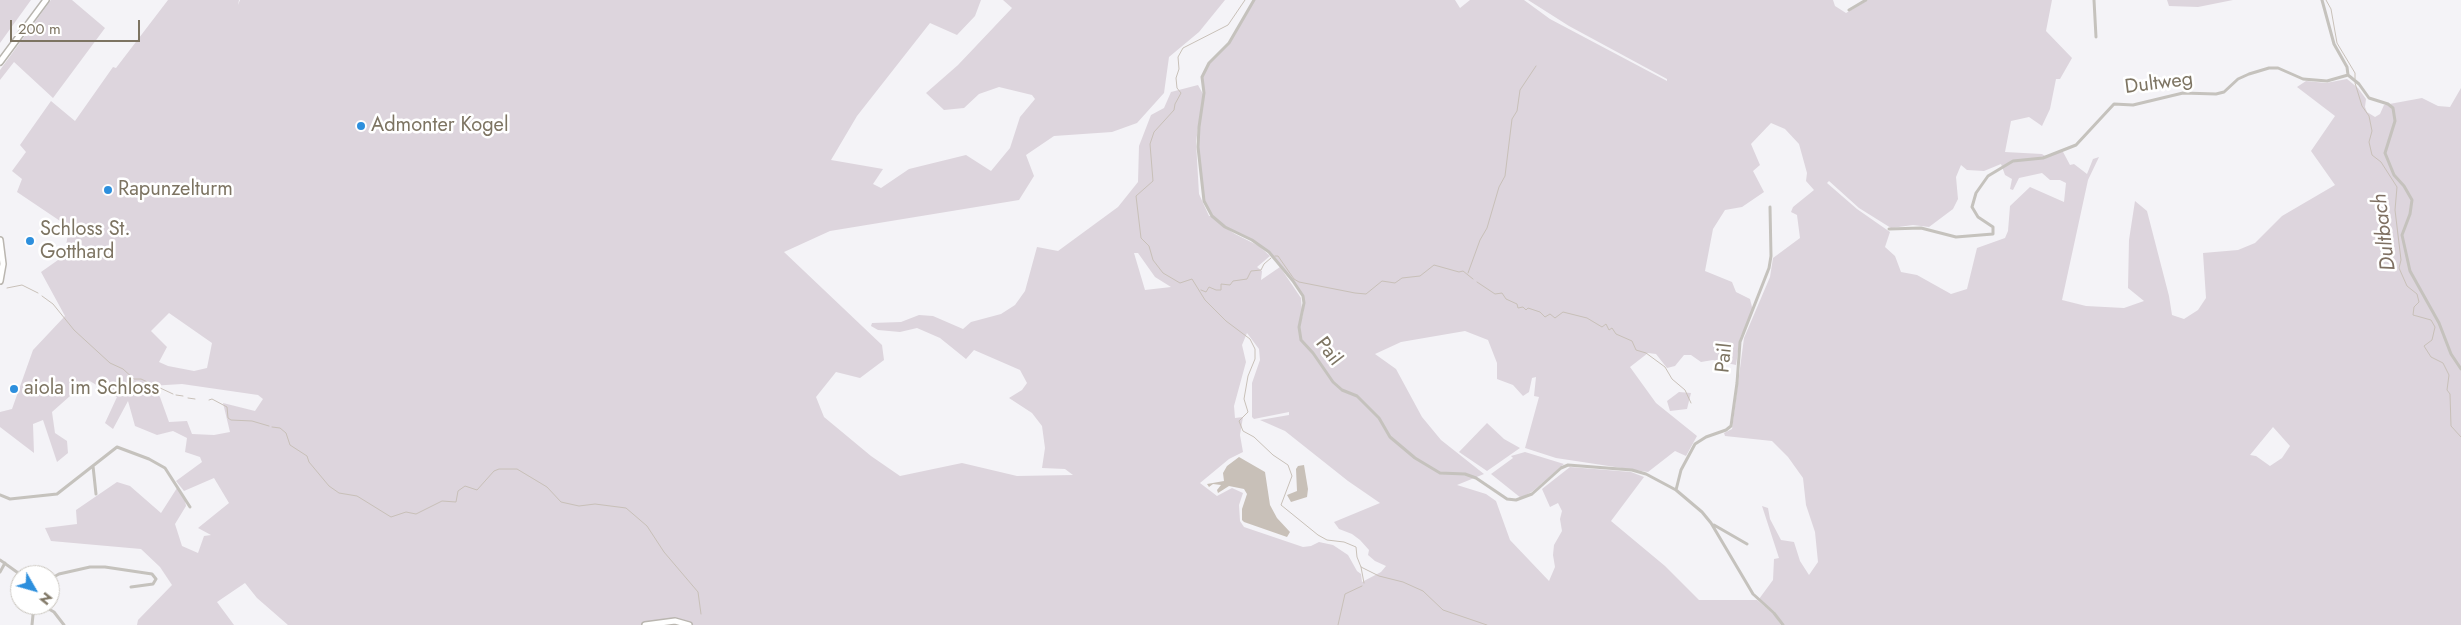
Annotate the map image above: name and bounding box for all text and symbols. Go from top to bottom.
scale bar [12,10,142,42]
text: 200 m [18,18,61,40]
street label: Dultweg [2124,68,2194,100]
place label: Admonter Kogel [371,114,508,138]
marker: Admonter Kogel [355,120,367,132]
place label: Rapunzelturm [118,178,233,202]
marker: Rapunzelturm [102,184,114,196]
water label: Dultbach [2368,192,2402,272]
place label: Schloss St. Gotthard [40,218,130,265]
marker: Schloss St. Gotthard [24,235,36,247]
street label: Pail [1309,333,1347,371]
street label: Pail [1712,342,1738,374]
place label: aiola im Schloss [24,377,159,401]
marker: aiola im Schloss [8,383,20,395]
north arrow [10,565,60,615]
text: N [35,588,57,609]

